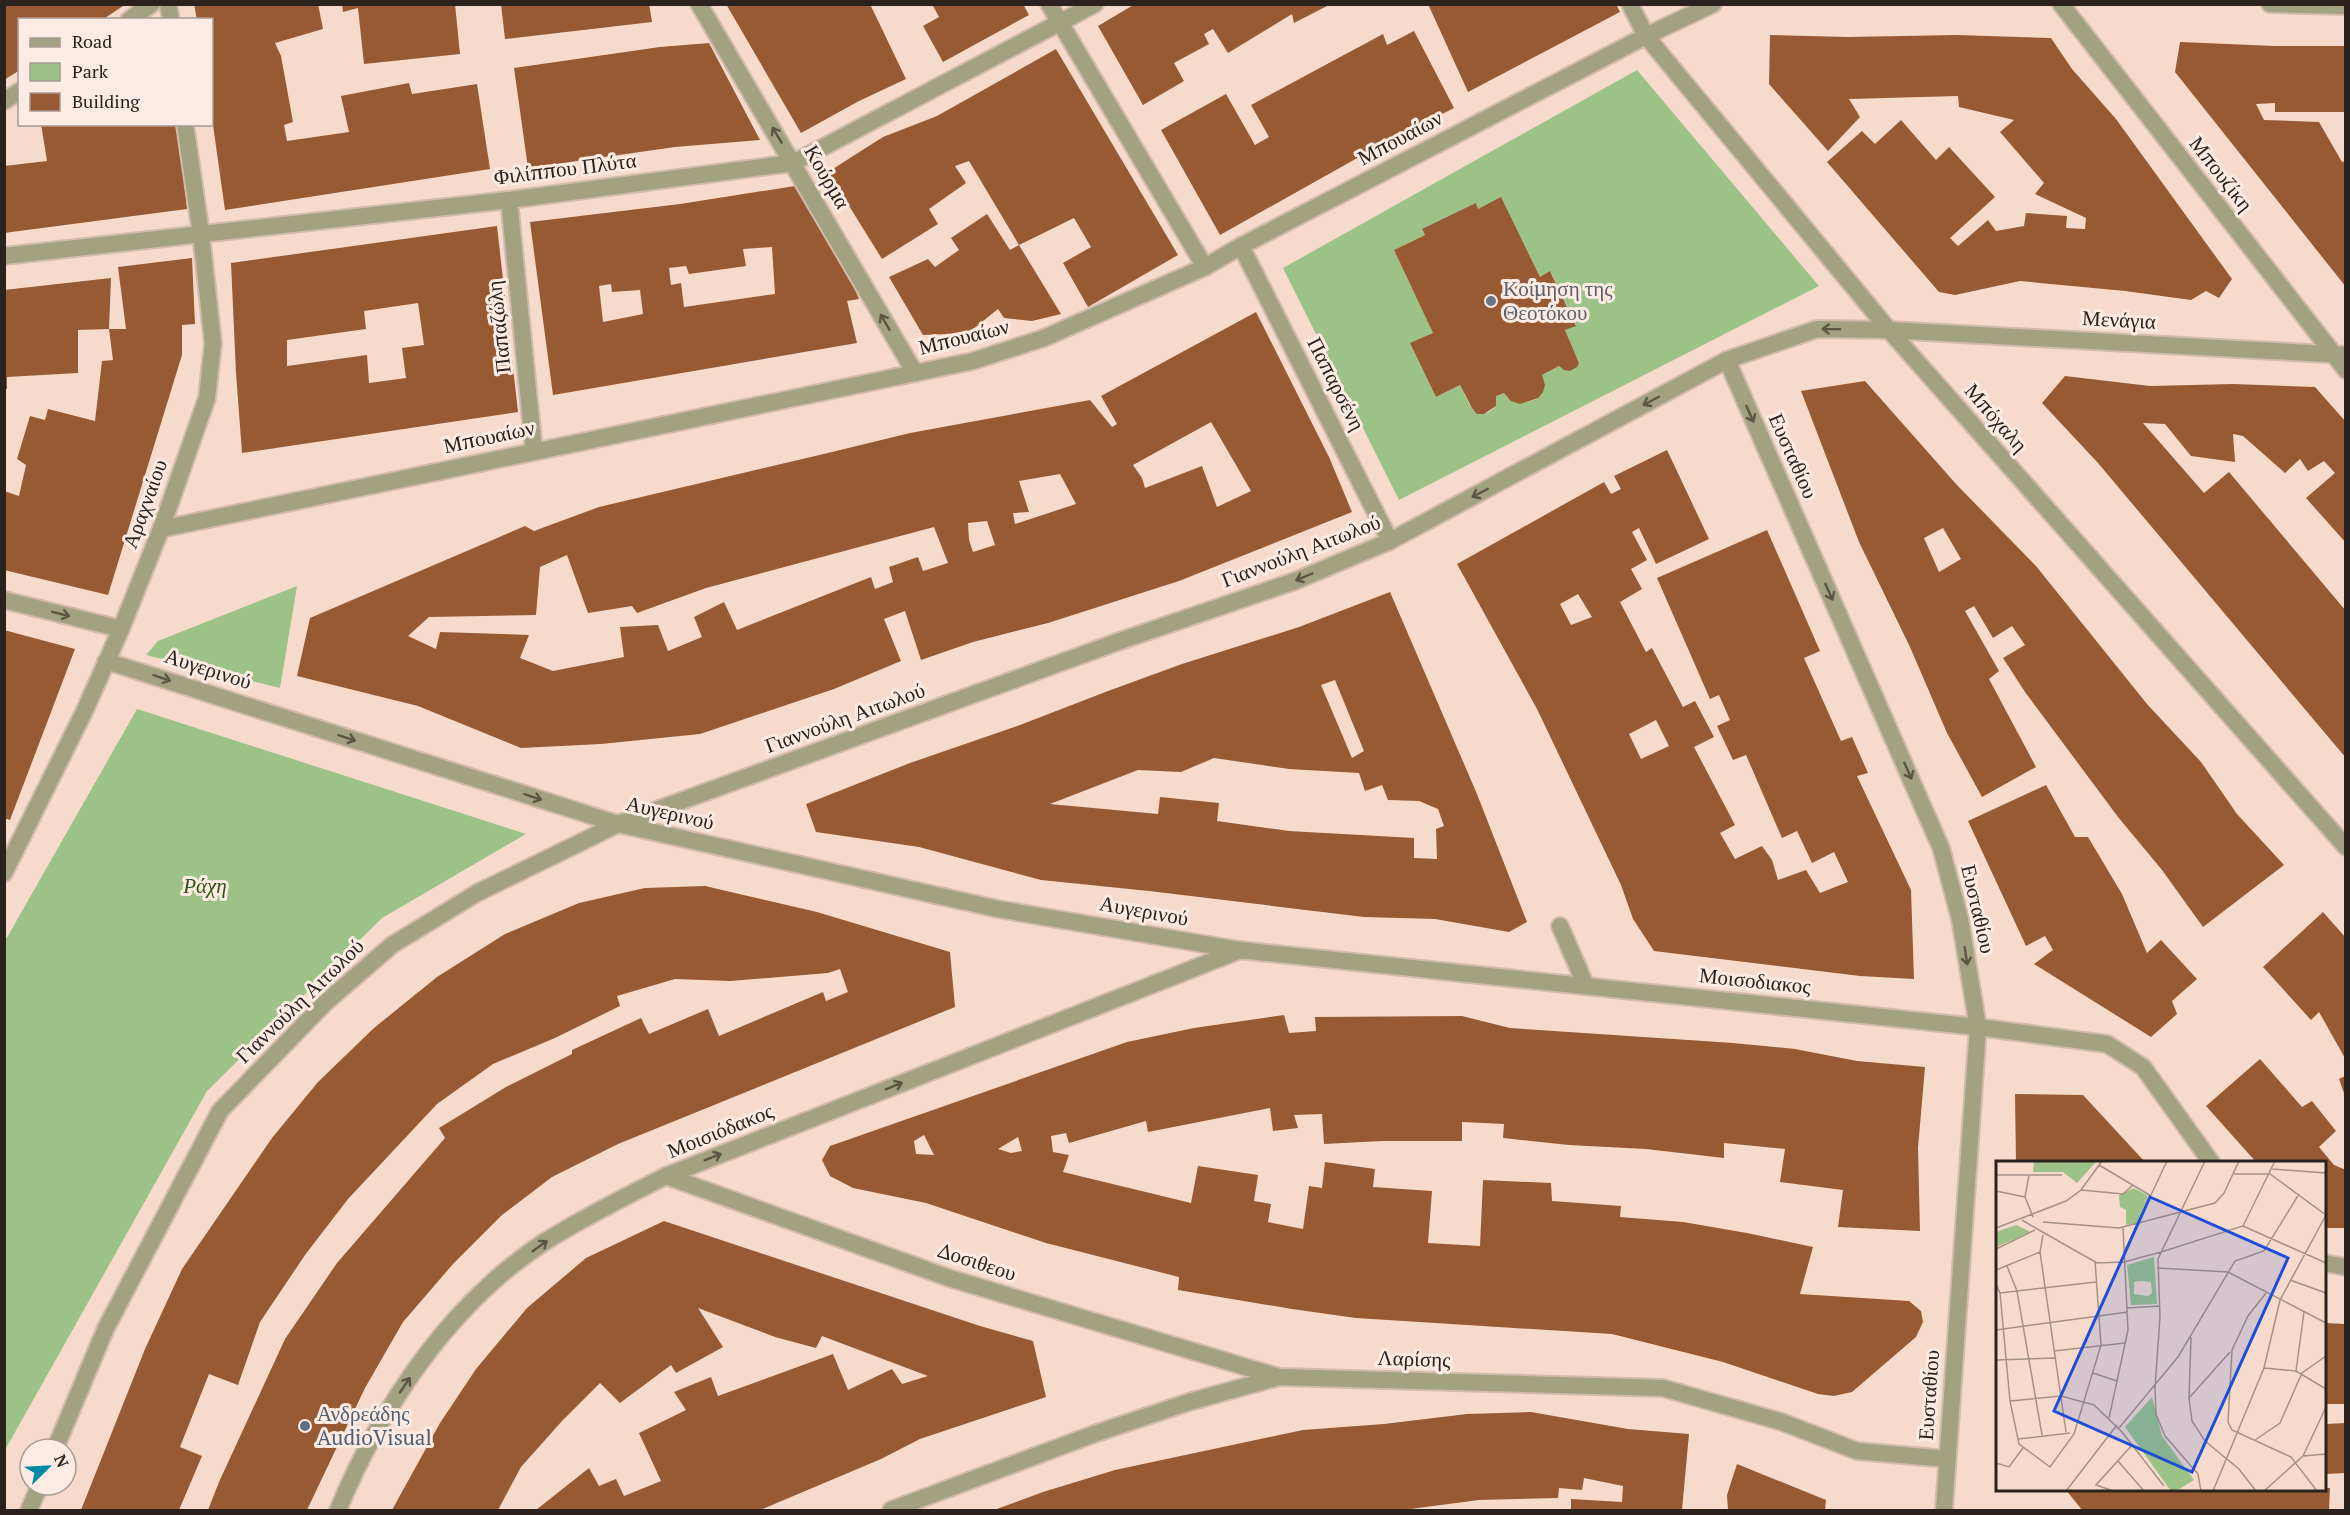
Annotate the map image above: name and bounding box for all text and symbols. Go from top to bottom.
legend [18,18,213,126]
text: Road [72,29,112,53]
text: Park [72,59,109,83]
text: Building [72,89,140,113]
street label: Μπουαίων [1352,103,1447,171]
one-way arrow [770,127,782,144]
street label: Μπουζίκη [2184,130,2260,217]
street label: Κούρμα [798,139,857,214]
street label: Φιλίππου Πλύτα [492,145,638,191]
place label: Κοίμηση της Θεοτόκου [1503,274,1613,326]
street label: Παπαζώλη [479,279,517,375]
marker: Κοίμηση της Θεοτόκου [1484,294,1498,308]
street label: Μενάγια [2081,303,2157,335]
street label: Μπουαίων [916,311,1012,361]
one-way arrow [879,314,891,331]
one-way arrow [1821,323,1841,335]
street label: Παπαρσένη [1301,332,1372,435]
street label: Μπόχαλη [1959,377,2035,458]
one-way arrow [1643,396,1661,407]
one-way arrow [1745,404,1756,422]
street label: Ευσταθίου [1763,409,1825,503]
street label: Μπουαίων [441,413,537,459]
street label: Αραχναίου [115,455,173,552]
one-way arrow [1471,488,1489,499]
street label: Γιαννούλη Αιτωλού [1217,507,1384,593]
one-way arrow [1295,572,1314,583]
one-way arrow [1824,583,1835,601]
one-way arrow [51,609,70,620]
street label: Αυγερινού [161,641,255,695]
one-way arrow [152,674,171,685]
street label: Γιαννούλη Αιτωλού [761,675,928,759]
one-way arrow [337,733,356,744]
one-way arrow [1902,761,1914,779]
street label: Αυγερινού [623,788,717,836]
one-way arrow [523,792,542,803]
street label: Ευσταθίου [1955,861,2003,956]
park label: Ράχη [182,871,227,899]
street label: Αυγερινού [1098,888,1191,932]
street label: Γιαννούλη Αιτωλού [229,932,370,1069]
one-way arrow [1961,945,1972,965]
street label: Μοισοδιακος [1698,960,1813,1000]
one-way arrow [885,1080,903,1091]
street label: Μοισιόδακος [662,1096,777,1164]
one-way arrow [703,1151,722,1162]
inset map [1996,1161,2326,1491]
street label: Δοσιθεου [935,1235,1020,1287]
one-way arrow [531,1240,547,1252]
street label: Λαρίσης [1377,1343,1452,1373]
street label: Ευσταθίου [1911,1349,1945,1441]
one-way arrow [399,1377,411,1394]
place label: Ανδρεάδης AudioVisual [317,1399,432,1451]
marker: Ανδρεάδης AudioVisual [298,1419,312,1433]
north arrow [18,1437,78,1497]
text: N [49,1451,74,1471]

